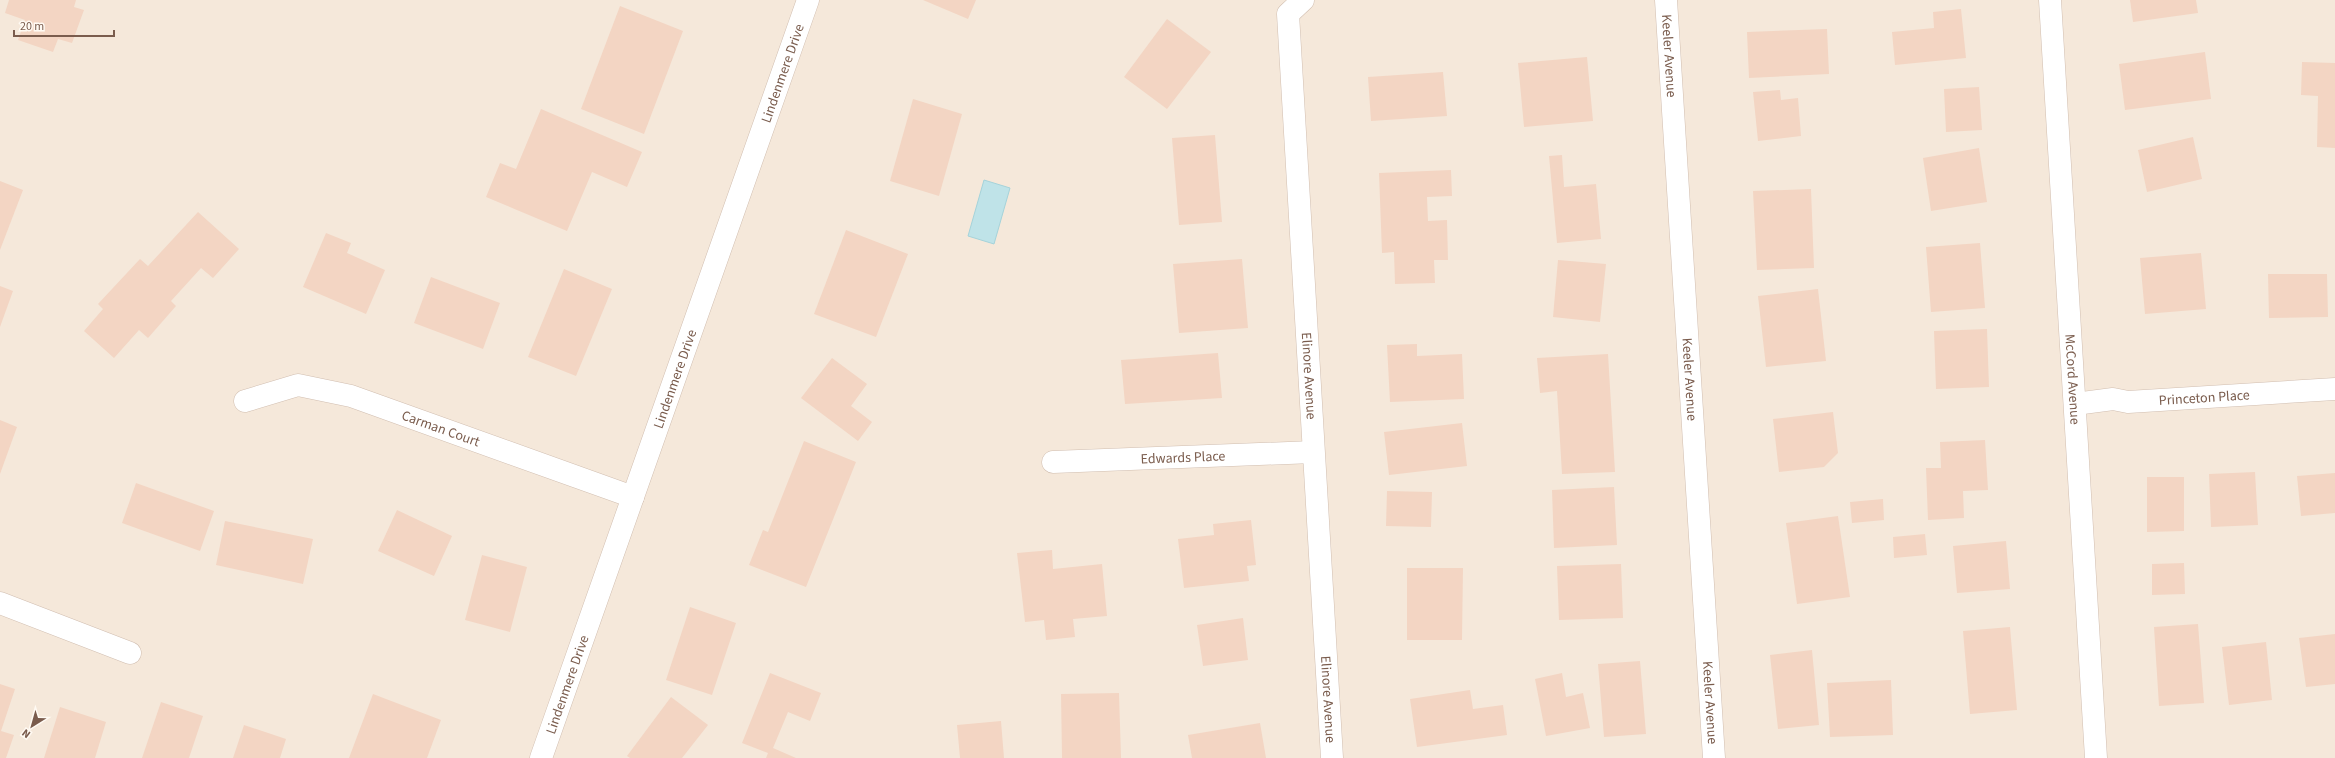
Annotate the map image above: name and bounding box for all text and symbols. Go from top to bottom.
scale bar [14,12,114,38]
street label: Keeler Avenue [1656,14,1681,98]
text: 20 m [20,18,44,35]
street label: Lindenmere Drive [756,21,810,126]
street label: Lindenmere Drive [649,327,702,431]
street label: Elinore Avenue [1296,332,1321,420]
street label: McCord Avenue [2059,333,2085,425]
street label: Keeler Avenue [1676,337,1702,422]
street label: Princeton Place [2158,385,2250,411]
street label: Carman Court [399,406,483,452]
street label: Edwards Place [1140,446,1226,470]
street label: Lindenmere Drive [541,632,595,737]
street label: Elinore Avenue [1315,655,1340,744]
street label: Keeler Avenue [1697,660,1722,745]
north arrow [12,706,52,746]
text: N [19,725,34,742]

